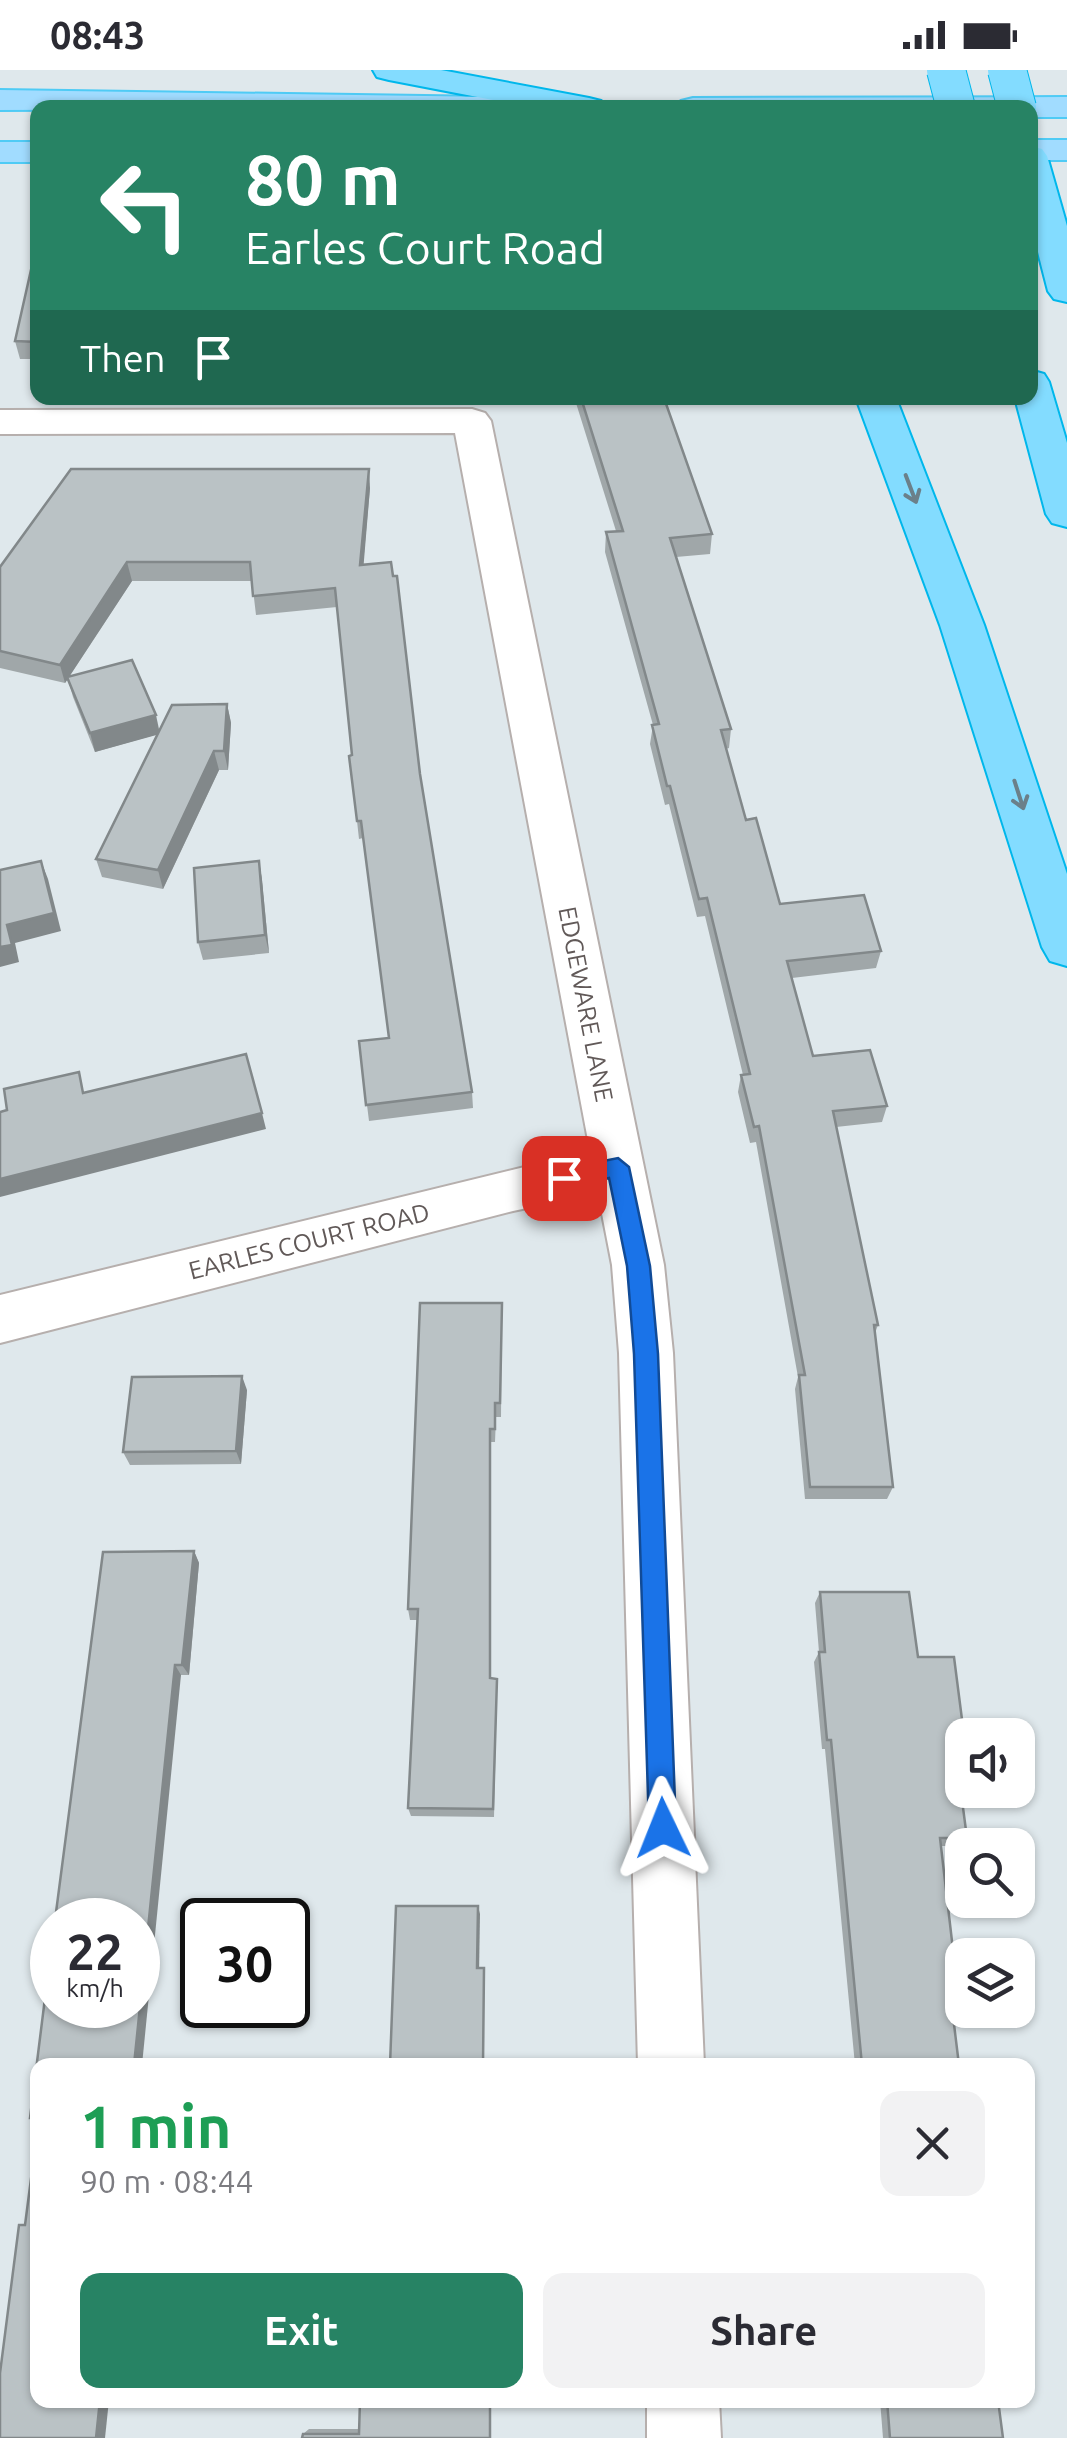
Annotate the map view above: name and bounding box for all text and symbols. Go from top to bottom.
text: 08:43 [50,14,145,56]
icon: left [80,140,210,270]
text: 80 m [245,140,401,218]
text: Earles Court Road [245,222,605,273]
icon: arrive [186,330,241,385]
text: Then [80,337,166,379]
one-way arrow [903,472,921,503]
one-way arrow [1011,779,1029,810]
street label: EDGEWARE LANE [553,904,619,1104]
pin [522,1136,607,1221]
icon: arrive [537,1151,592,1206]
street label: EARLES COURT ROAD [186,1198,432,1284]
map controls [945,1718,1035,2028]
button: sound [945,1718,1035,1808]
position arrow [611,1776,715,1880]
button: search [945,1828,1035,1918]
speed limit sign: 30 [180,1898,310,2028]
text: 22 [67,1923,123,1979]
button: layers [945,1938,1035,2028]
text: km/h [66,1974,124,2002]
button: close [880,2091,985,2196]
text: 1 min [80,2092,232,2159]
text: 90 m · 08:44 [80,2163,254,2199]
button: Exit [80,2273,523,2388]
button: Share [543,2273,985,2388]

